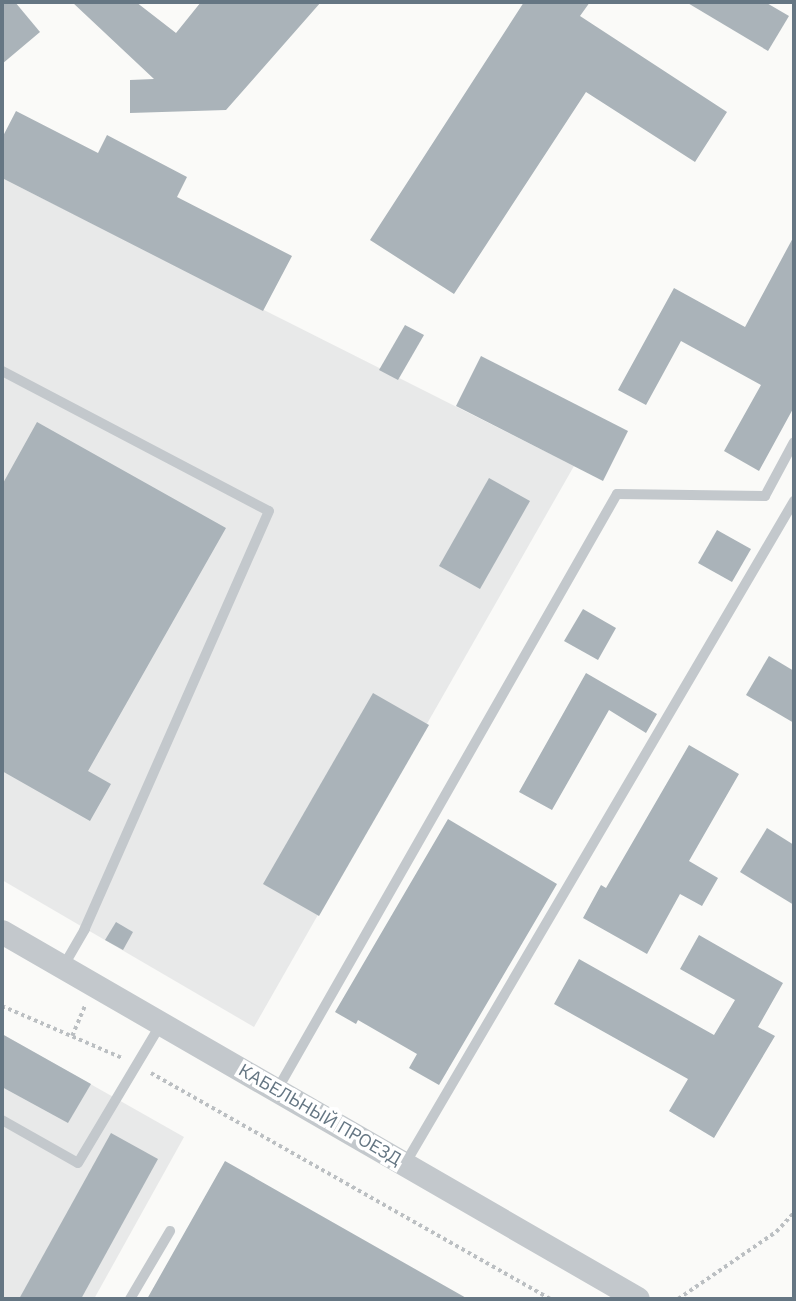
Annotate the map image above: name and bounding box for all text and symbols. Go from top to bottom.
street label: КАБЕЛЬНЫЙ ПРОЕЗД [235,1059,405,1171]

